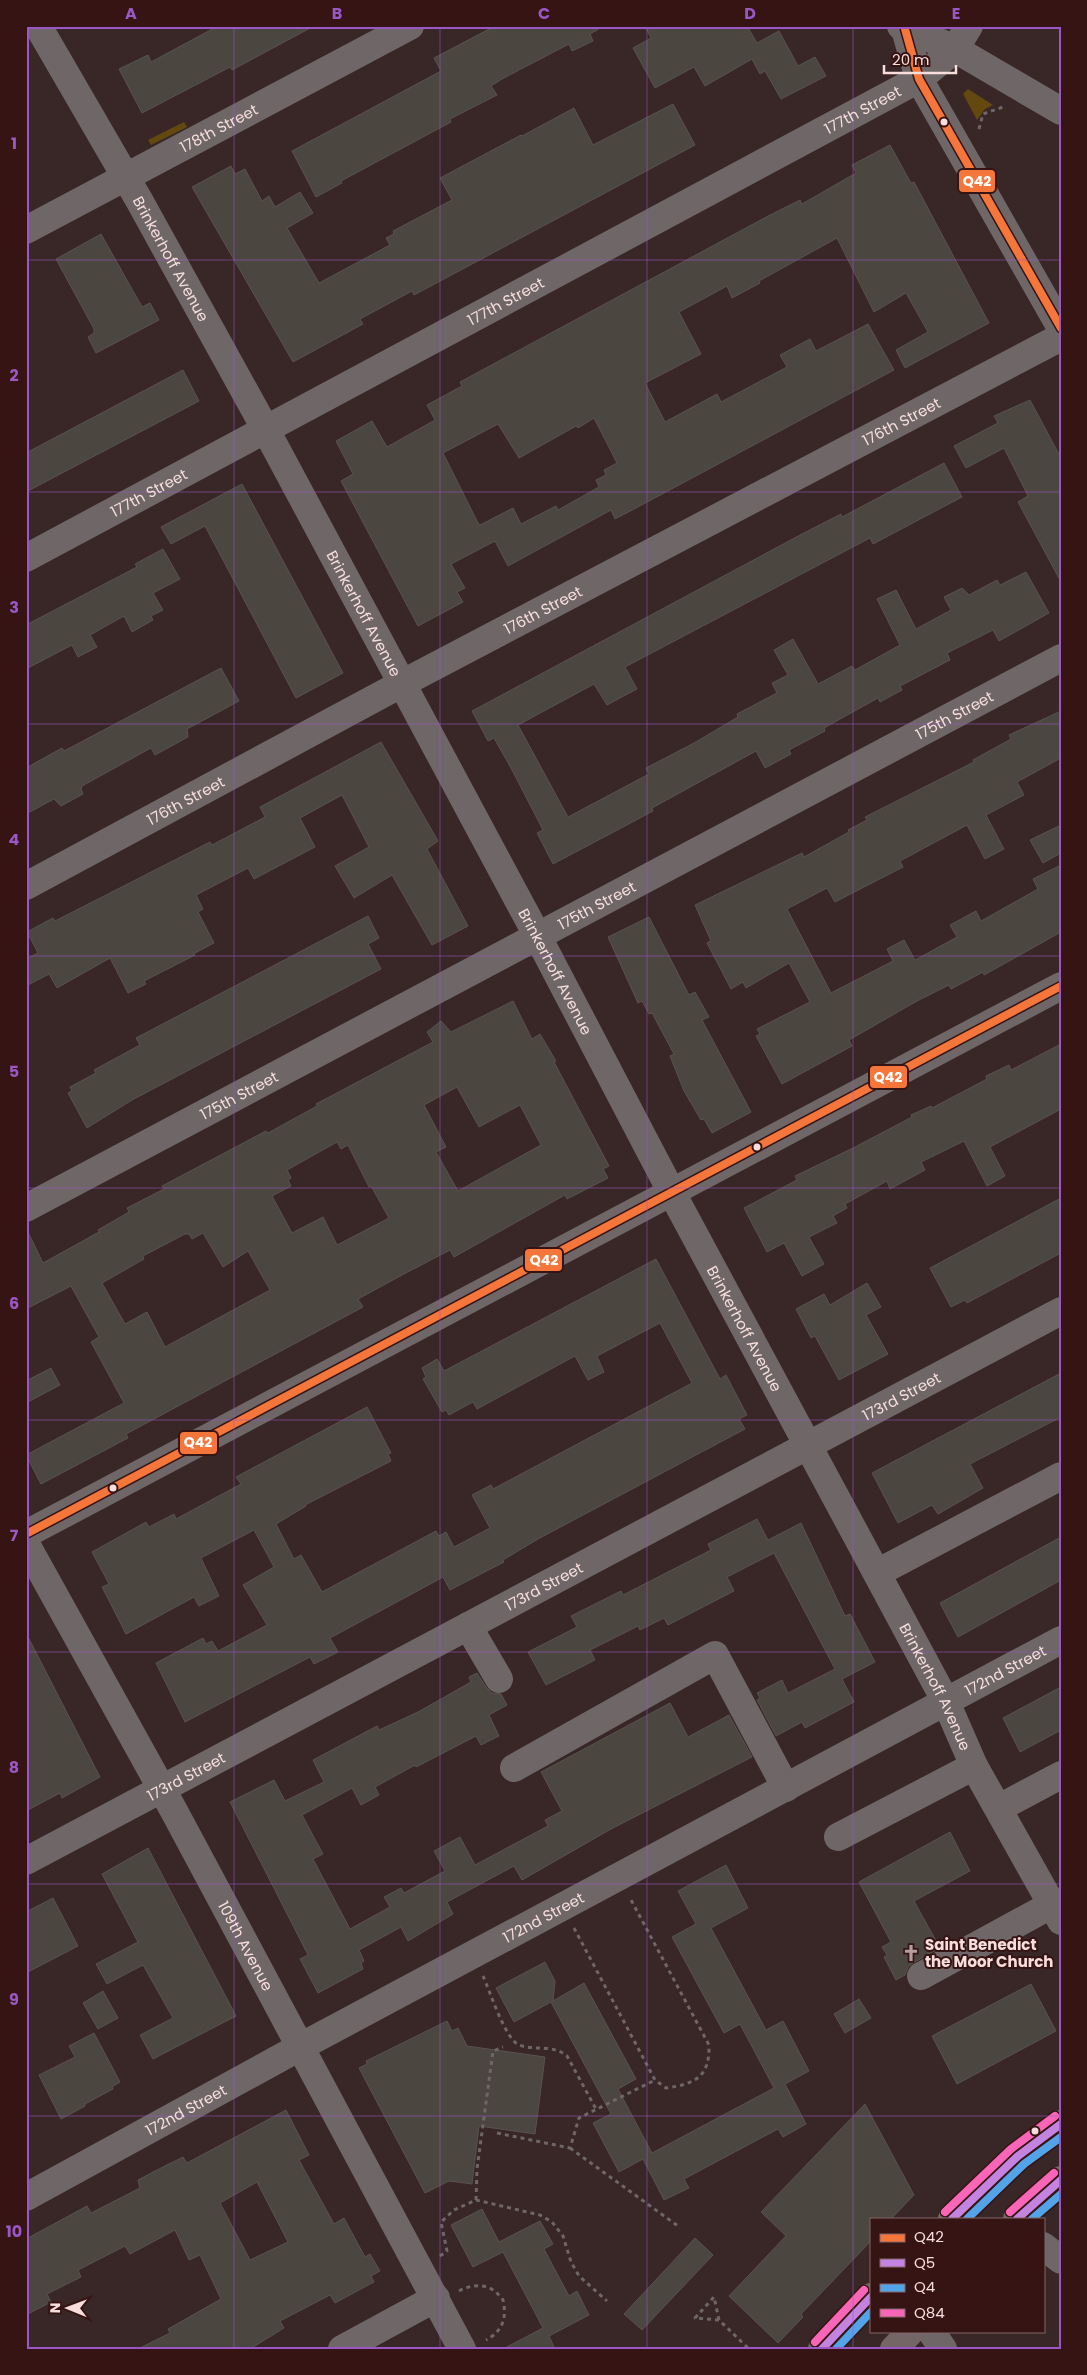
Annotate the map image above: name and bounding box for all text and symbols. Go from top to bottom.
text: A [125,2,137,25]
text: B [332,2,342,25]
text: C [538,2,550,25]
text: D [744,2,756,25]
text: E [952,2,960,25]
scale bar [884,42,957,74]
text: 20 m [892,49,930,70]
street label: 177th Street [820,80,904,139]
street label: 178th Street [176,98,261,157]
unlabelled marker [939,117,949,127]
text: 1 [11,132,17,155]
line badge: Q42 [958,169,996,193]
text: Q42 [963,171,991,191]
street label: Brinkerhoff Avenue [128,192,214,325]
street label: 177th Street [463,272,547,330]
text: 2 [9,364,19,387]
street label: 176th Street [858,392,944,450]
street label: 177th Street [106,463,191,521]
street label: Brinkerhoff Avenue [322,547,407,680]
street label: 176th Street [500,580,585,639]
text: 3 [9,596,19,619]
street label: 175th Street [911,685,997,744]
street label: 176th Street [143,771,228,830]
text: 4 [9,828,20,851]
street label: 175th Street [554,876,639,934]
street label: Brinkerhoff Avenue [514,904,598,1038]
text: 5 [9,1060,19,1083]
line badge: Q42 [869,1065,908,1089]
street label: 175th Street [196,1066,282,1124]
text: Q42 [874,1067,902,1087]
unlabelled marker [752,1142,762,1152]
line badge: Q42 [524,1248,563,1272]
text: Q42 [530,1250,558,1270]
street label: Brinkerhoff Avenue [702,1262,787,1395]
text: 6 [9,1292,19,1315]
street label: 173rd Street [858,1367,944,1425]
line badge: Q42 [179,1431,218,1455]
text: Q42 [184,1432,212,1452]
unlabelled marker [108,1483,118,1493]
text: 7 [10,1524,19,1547]
street label: 173rd Street [501,1557,586,1615]
street label: Brinkerhoff Avenue [895,1619,976,1754]
street label: 172nd Street [961,1640,1049,1700]
street label: 173rd Street [143,1747,229,1805]
text: 8 [9,1756,19,1779]
street label: 172nd Street [499,1887,587,1947]
street label: 109th Avenue [213,1897,279,1994]
place label: Saint Benedict the Moor Church [925,1934,1053,1972]
church icon: Saint Benedict the Moor Church [901,1943,921,1963]
text: 9 [9,1988,19,2011]
street label: 172nd Street [141,2079,230,2140]
unlabelled marker [1030,2126,1040,2136]
legend [870,2218,1044,2332]
text: 10 [6,2220,22,2243]
text: Q42 [914,2226,944,2247]
text: Q5 [914,2252,935,2273]
text: Q4 [914,2276,935,2297]
north arrow [42,2282,92,2332]
text: N [45,2302,65,2313]
text: Q84 [914,2302,945,2323]

